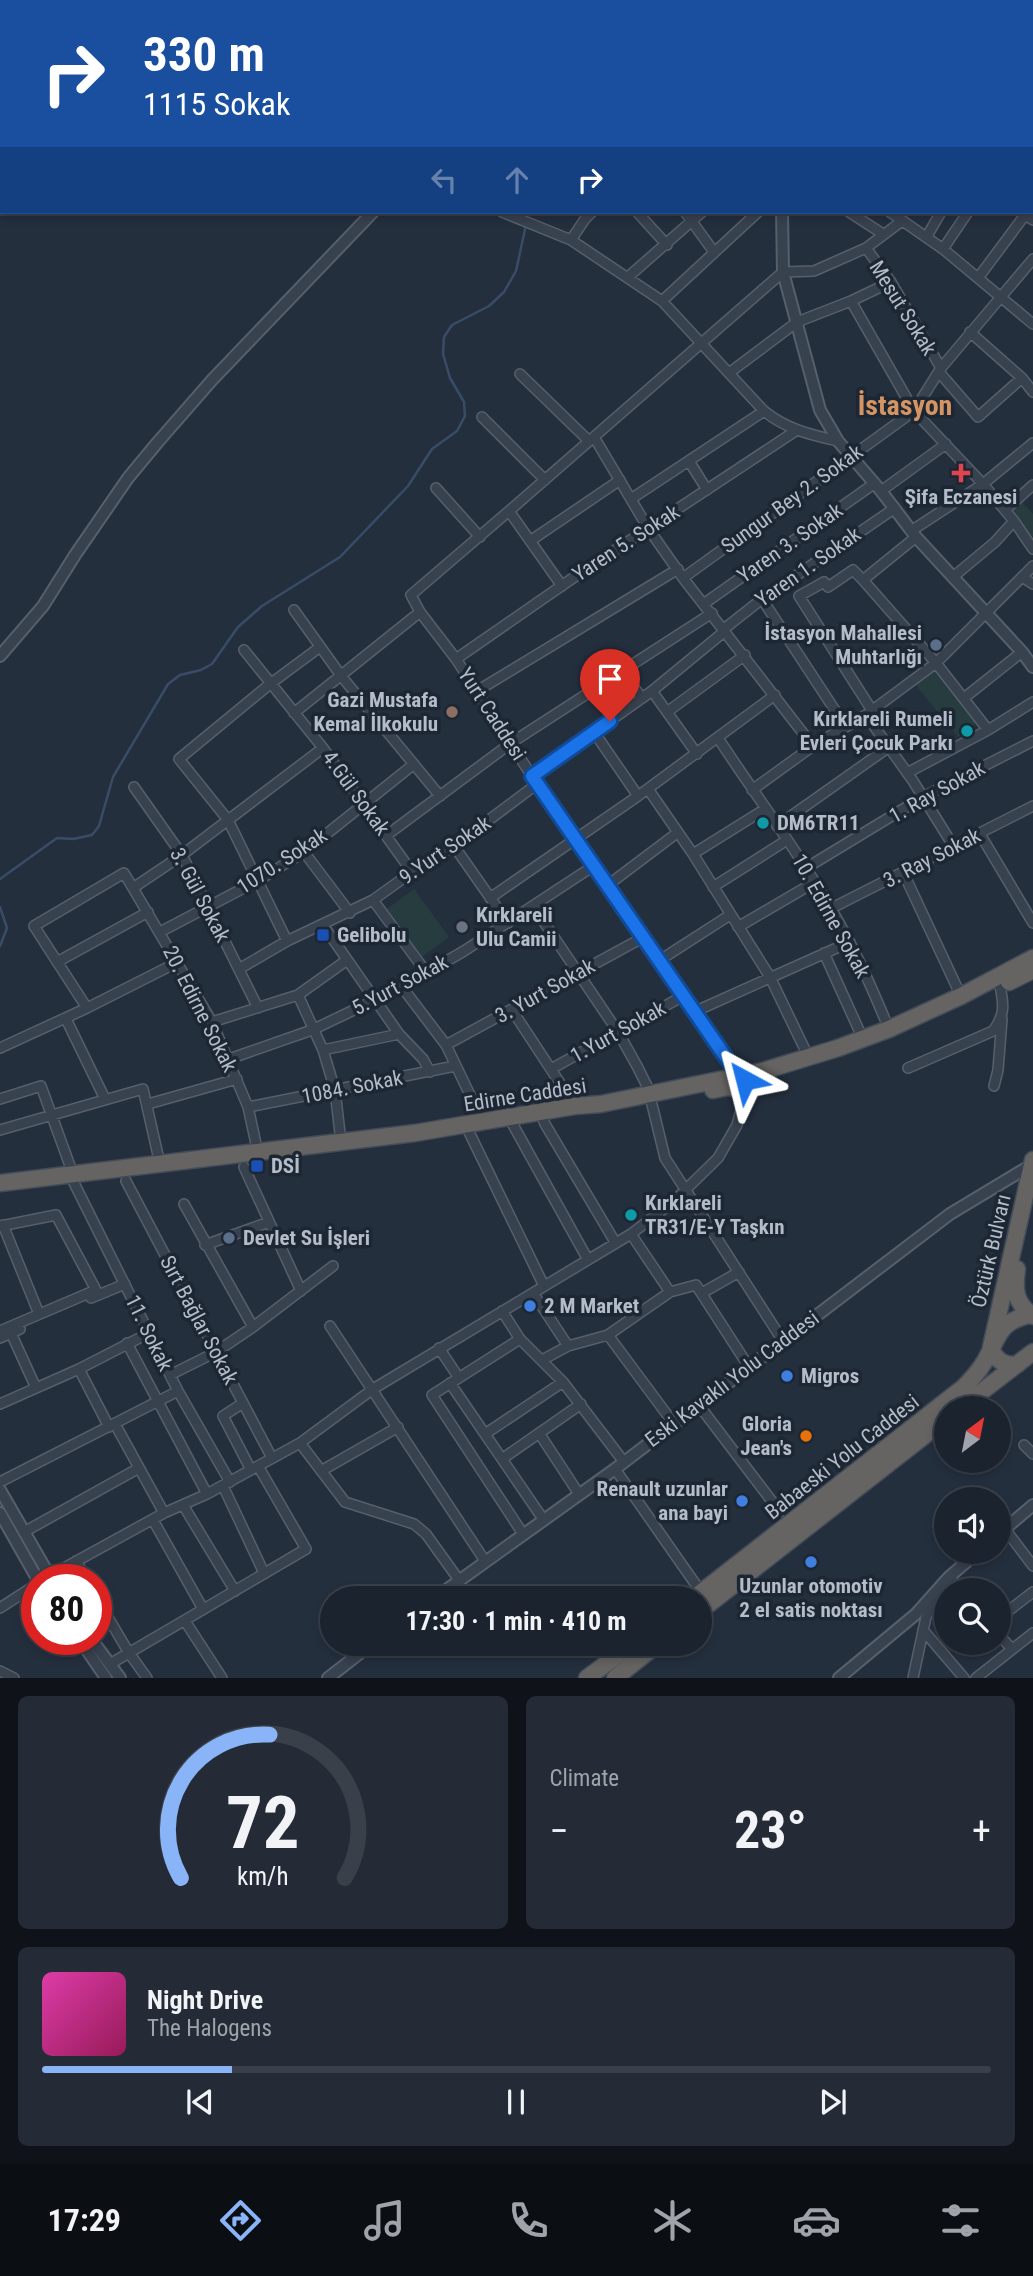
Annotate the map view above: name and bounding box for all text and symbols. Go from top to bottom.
text: 330 m [143,26,265,83]
icon: right [28,28,119,119]
text: 1115 Sokak [143,85,290,123]
icon: left [425,161,463,199]
icon: ahead [498,161,536,199]
icon: right [571,161,609,199]
street label: Mesut Sokak [865,256,942,360]
district label: İstasyon [858,389,952,422]
street label: Sungur Bey 2. Sokak [717,439,868,558]
marker: Şifa Eczanesi [953,465,969,481]
place label: Şifa Eczanesi [905,485,1017,509]
street label: Yaren 3. Sokak [733,498,847,588]
street label: Yaren 5. Sokak [568,499,684,586]
street label: Yaren 1. Sokak [751,522,865,612]
place label: İstasyon Mahallesi Muhtarlığı [765,621,922,669]
marker: İstasyon Mahallesi Muhtarlığı [928,637,944,653]
pin [580,649,640,721]
icon: arrive [591,660,629,698]
street label: Yurt Caddesi [453,663,531,765]
place label: Gazi Mustafa Kemal İlkokulu [314,688,438,736]
marker: Gazi Mustafa Kemal İlkokulu [444,704,460,720]
place label: Kırklareli Rumeli Evleri Çocuk Parkı [800,707,953,755]
marker: Kırklareli Rumeli Evleri Çocuk Parkı [959,723,975,739]
street label: 4.Gül Sokak [317,746,395,840]
street label: 1. Ray Sokak [885,756,990,828]
street label: 9.Yurt Sokak [395,810,496,889]
place label: DM6TR11 [777,811,860,835]
marker: DM6TR11 [755,815,771,831]
street label: 1070. Sokak [233,823,332,899]
street label: 3. Ray Sokak [879,823,985,893]
street label: 3. Gül Sokak [165,844,235,947]
street label: 10. Edirne Sokak [787,850,875,983]
place label: Kırklareli Ulu Camii [476,903,556,951]
marker: Kırklareli Ulu Camii [454,919,470,935]
place label: Gelibolu [337,923,406,947]
marker: Gelibolu [315,927,331,943]
street label: 20. Edirne Sokak [158,942,242,1076]
street label: 5.Yurt Sokak [348,949,452,1020]
street label: 3. Yurt Sokak [491,954,599,1028]
street label: 1.Yurt Sokak [566,996,670,1068]
position arrow [708,1043,782,1117]
street label: 1084. Sokak [300,1065,405,1109]
street label: Edirne Caddesi [462,1073,588,1117]
place label: DSİ [271,1154,300,1178]
marker: DSİ [249,1158,265,1174]
place label: Kırklareli TR31/E-Y Taşkın [645,1191,785,1239]
street label: Öztürk Bulvarı [966,1192,1016,1310]
marker: Kırklareli TR31/E-Y Taşkın [623,1207,639,1223]
place label: Devlet Su İşleri [243,1226,370,1250]
marker: Devlet Su İşleri [221,1230,237,1246]
street label: Sırt Bağlar Sokak [155,1252,243,1389]
street label: 11. Sokak [120,1291,178,1375]
place label: 2 M Market [544,1294,639,1318]
marker: 2 M Market [522,1298,538,1314]
street label: Eski Kavaklı Yolu Caddesi [640,1306,824,1452]
place label: Migros [801,1364,859,1388]
marker: Migros [779,1368,795,1384]
street label: Babaeski Yolu Caddesi [760,1390,924,1524]
north arrow [934,1396,1012,1474]
map controls [934,1396,1011,1655]
place label: Gloria Jean's [740,1412,792,1460]
marker: Gloria Jean's [798,1428,814,1444]
place label: Renault uzunlar ana bayi [597,1477,728,1525]
button: sound [934,1487,1011,1564]
marker: Renault uzunlar ana bayi [734,1493,750,1509]
marker: Uzunlar otomotiv 2 el satis noktası [803,1554,819,1570]
speed limit sign: 80 [21,1564,112,1655]
place label: Uzunlar otomotiv 2 el satis noktası [739,1574,883,1622]
button: search [934,1578,1011,1655]
text: 17:30 · 1 min · 410 m [406,1606,626,1636]
text: Climate [550,1765,619,1792]
text: 72 [226,1781,300,1867]
text: 23° [734,1800,807,1861]
text: − [550,1809,569,1853]
text: + [972,1809,991,1853]
text: km/h [237,1862,288,1891]
text: Night Drive [147,1985,263,2015]
text: The Halogens [147,2015,272,2042]
icon: previous [181,2083,219,2121]
icon: pause [497,2083,535,2121]
icon: next [814,2083,852,2121]
icon: directions [216,2196,265,2245]
icon: music [360,2196,409,2245]
icon: phone [504,2196,553,2245]
icon: climate [648,2196,697,2245]
icon: car [792,2196,841,2245]
icon: filters [936,2196,985,2245]
text: 17:29 [48,2201,121,2239]

